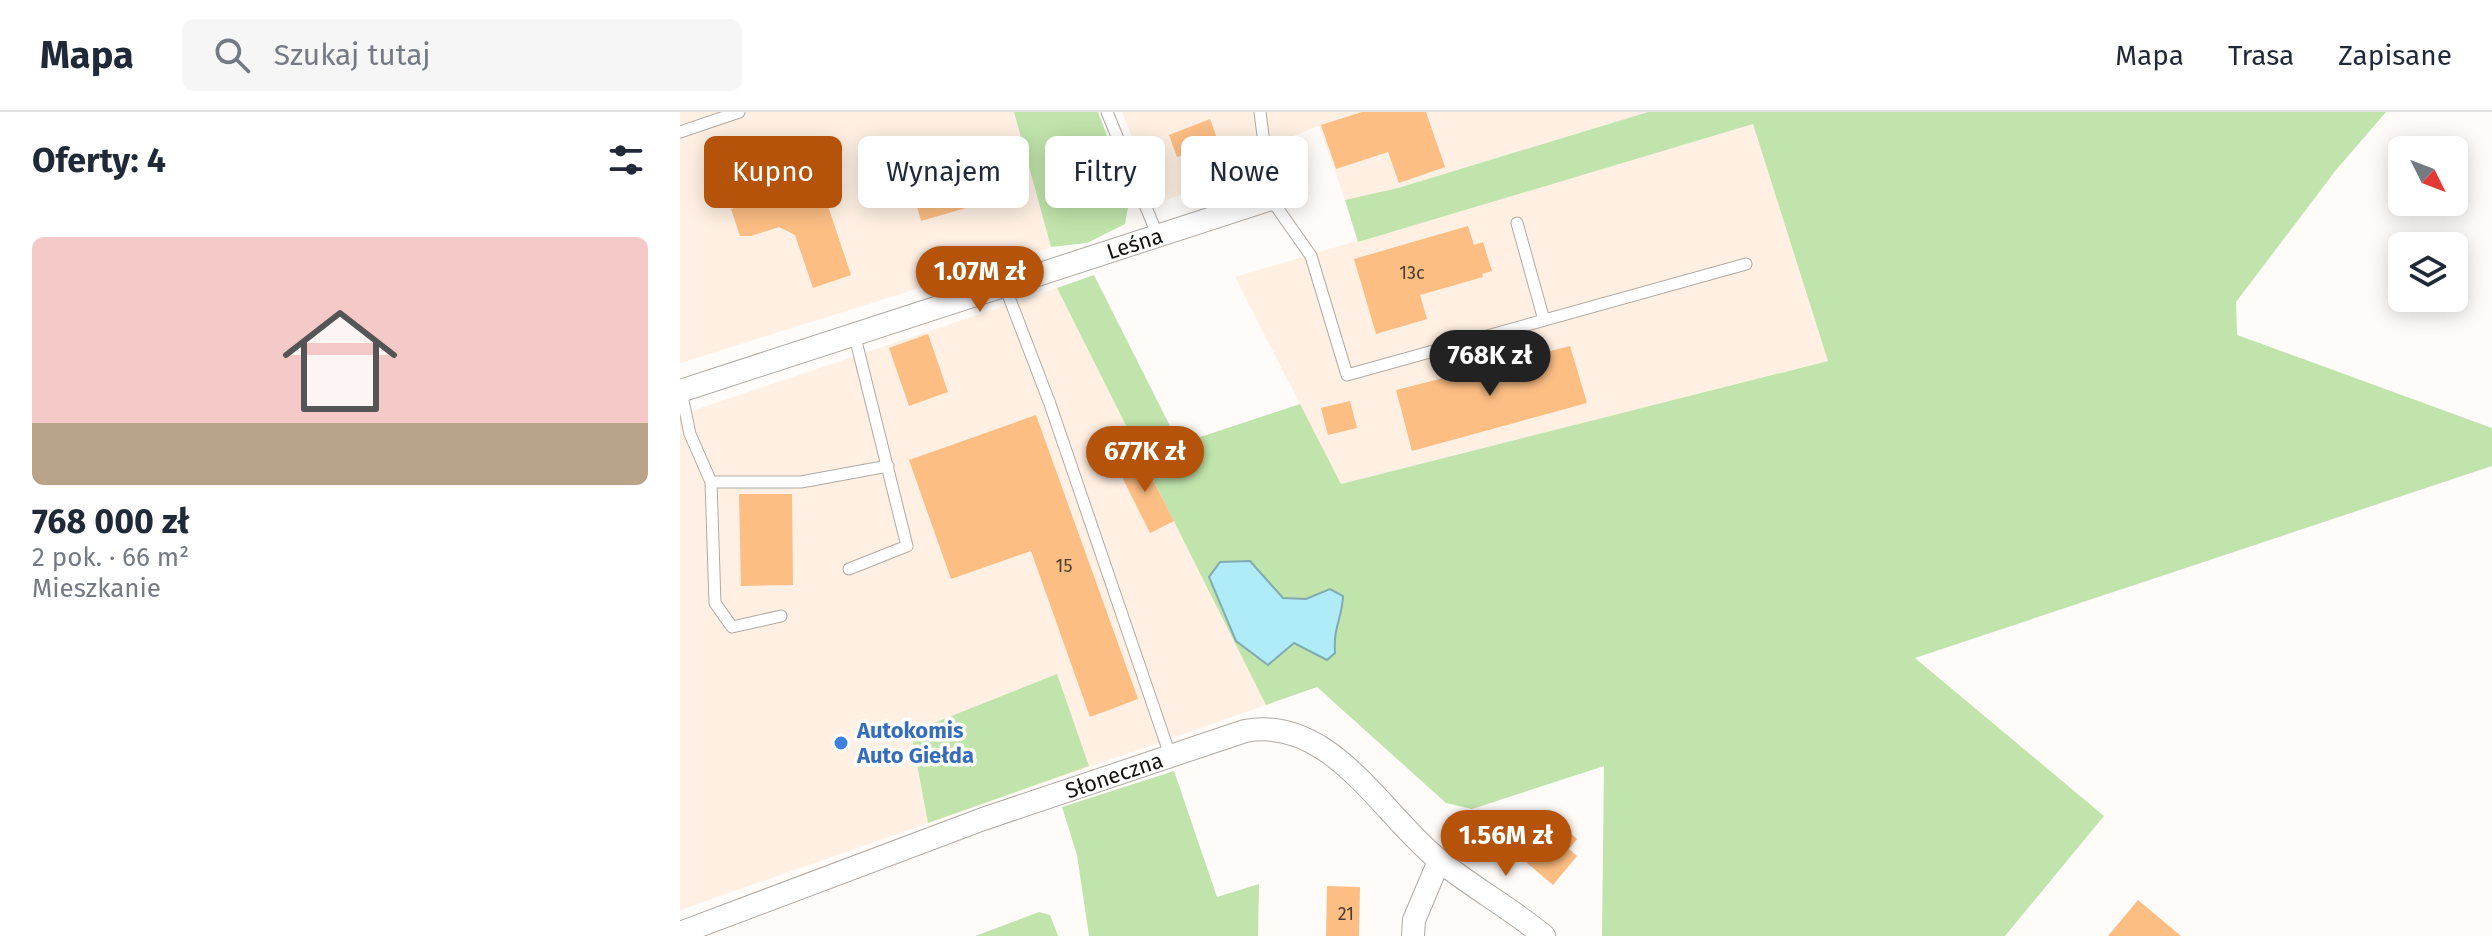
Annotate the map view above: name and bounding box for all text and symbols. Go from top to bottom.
search box [182,19,742,91]
text: Mapa [40,32,134,78]
icon: search [210,33,254,77]
text: Szukaj tutaj [274,37,431,73]
text: Mapa [2115,39,2184,72]
text: Trasa [2228,39,2294,72]
text: Zapisane [2338,39,2452,72]
chip: Kupno [704,136,842,208]
chip: Wynajem [858,136,1029,208]
chip: Filtry [1045,136,1165,208]
chip: Nowe [1181,136,1308,208]
north arrow [2388,136,2468,216]
map controls [2388,136,2468,312]
icon: filters [604,138,648,182]
text: Oferty: 4 [32,140,166,181]
street label: Leśna [1103,222,1166,266]
button: layers [2388,232,2468,312]
pin: 1.07M zł [897,246,1063,314]
text: 1.07M zł [934,256,1026,287]
house number: 13c [1399,262,1425,284]
icon: home [268,289,412,433]
pin: 768K zł [1416,330,1564,398]
text: 768K zł [1448,340,1533,371]
pin: 677K zł [1071,426,1219,494]
text: 677K zł [1104,436,1186,467]
text: 768 000 zł [32,501,189,542]
text: 2 pok. · 66 m² [32,542,189,573]
house number: 15 [1056,555,1072,577]
text: Mieszkanie [32,573,161,604]
place label: Autokomis Auto Giełda [856,717,974,769]
marker: Autokomis Auto Giełda [832,734,850,752]
street label: Słoneczna [1062,747,1167,804]
pin: 1.56M zł [1423,810,1589,878]
text: 1.56M zł [1459,820,1553,851]
house number: 21 [1338,903,1354,925]

